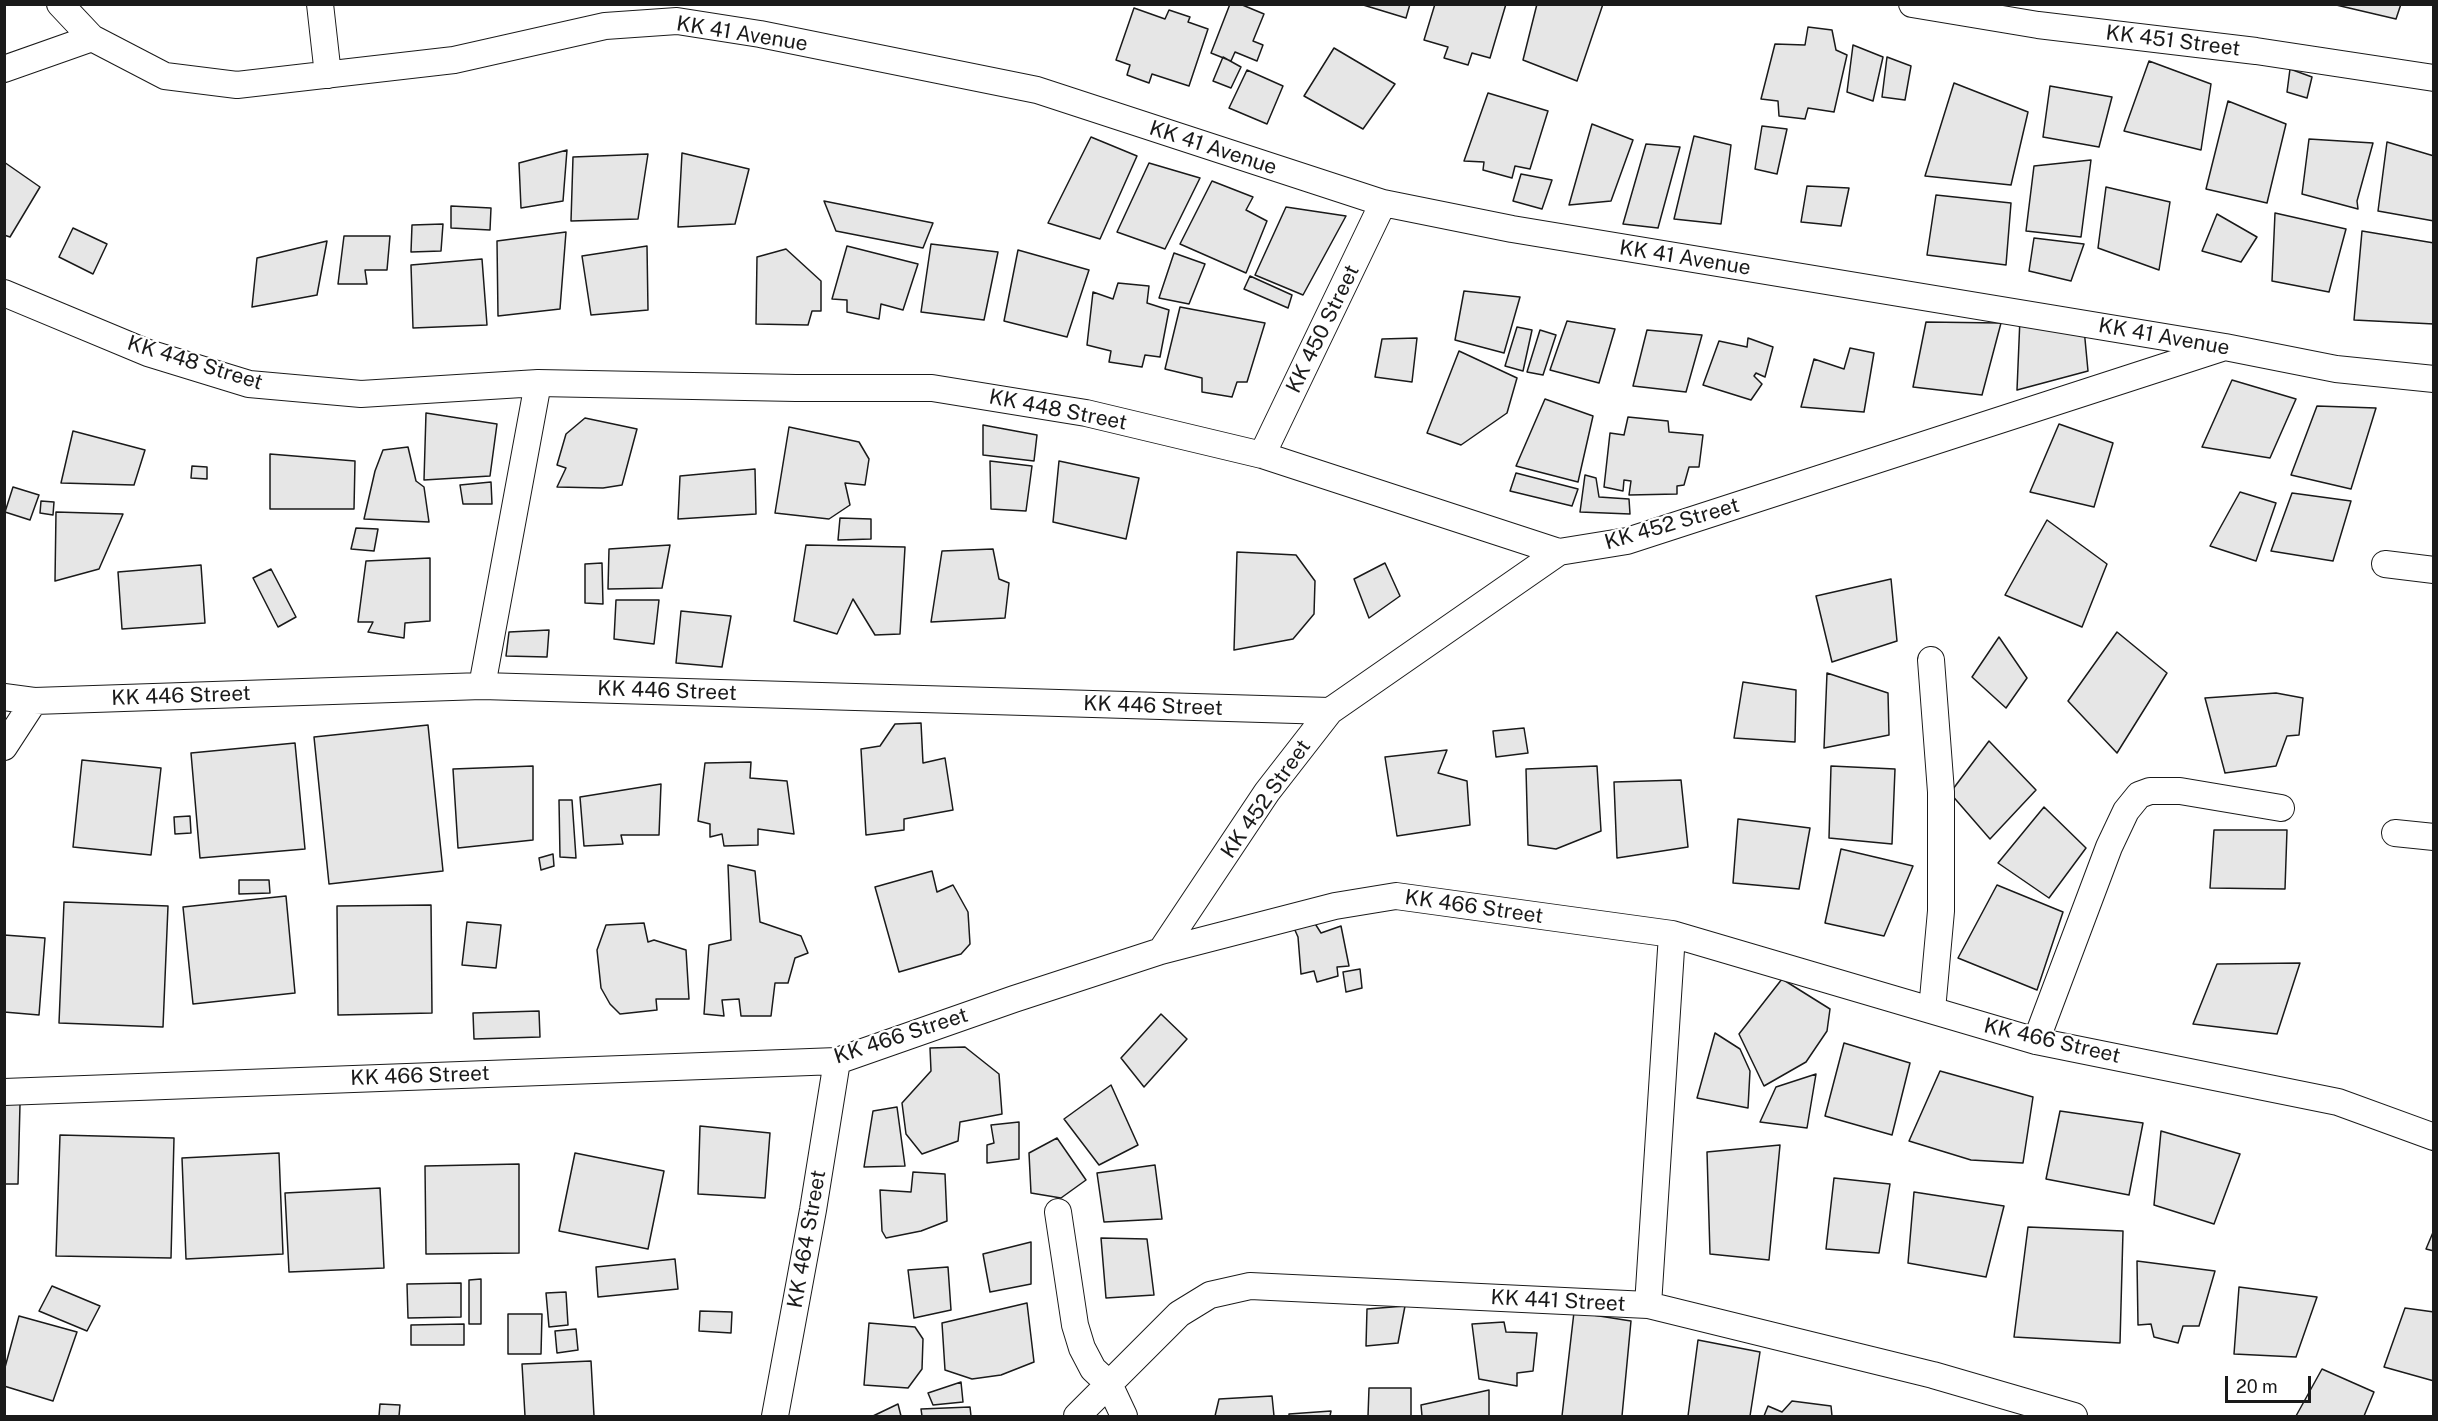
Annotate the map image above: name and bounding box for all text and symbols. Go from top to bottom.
street label: KK 41 Avenue [674,11,810,57]
street label: KK 451 Street [2104,20,2242,62]
street label: KK 41 Avenue [1146,116,1280,180]
street label: KK 41 Avenue [1617,235,1753,281]
street label: KK 450 Street [1281,261,1365,397]
street label: KK 41 Avenue [2096,313,2232,361]
street label: KK 448 Street [124,330,266,396]
street label: KK 448 Street [987,384,1129,436]
street label: KK 452 Street [1602,493,1742,555]
street label: KK 446 Street [597,676,737,706]
street label: KK 446 Street [111,681,251,711]
street label: KK 446 Street [1083,691,1223,721]
street label: KK 452 Street [1216,735,1316,863]
street label: KK 466 Street [1403,885,1545,929]
street label: KK 466 Street [831,1002,971,1070]
street label: KK 466 Street [1981,1013,2123,1069]
street label: KK 466 Street [350,1061,490,1091]
street label: KK 464 Street [782,1168,832,1310]
street label: KK 441 Street [1490,1285,1626,1317]
scale bar [2228,1364,2314,1402]
text: 20 m [2236,1376,2278,1397]

